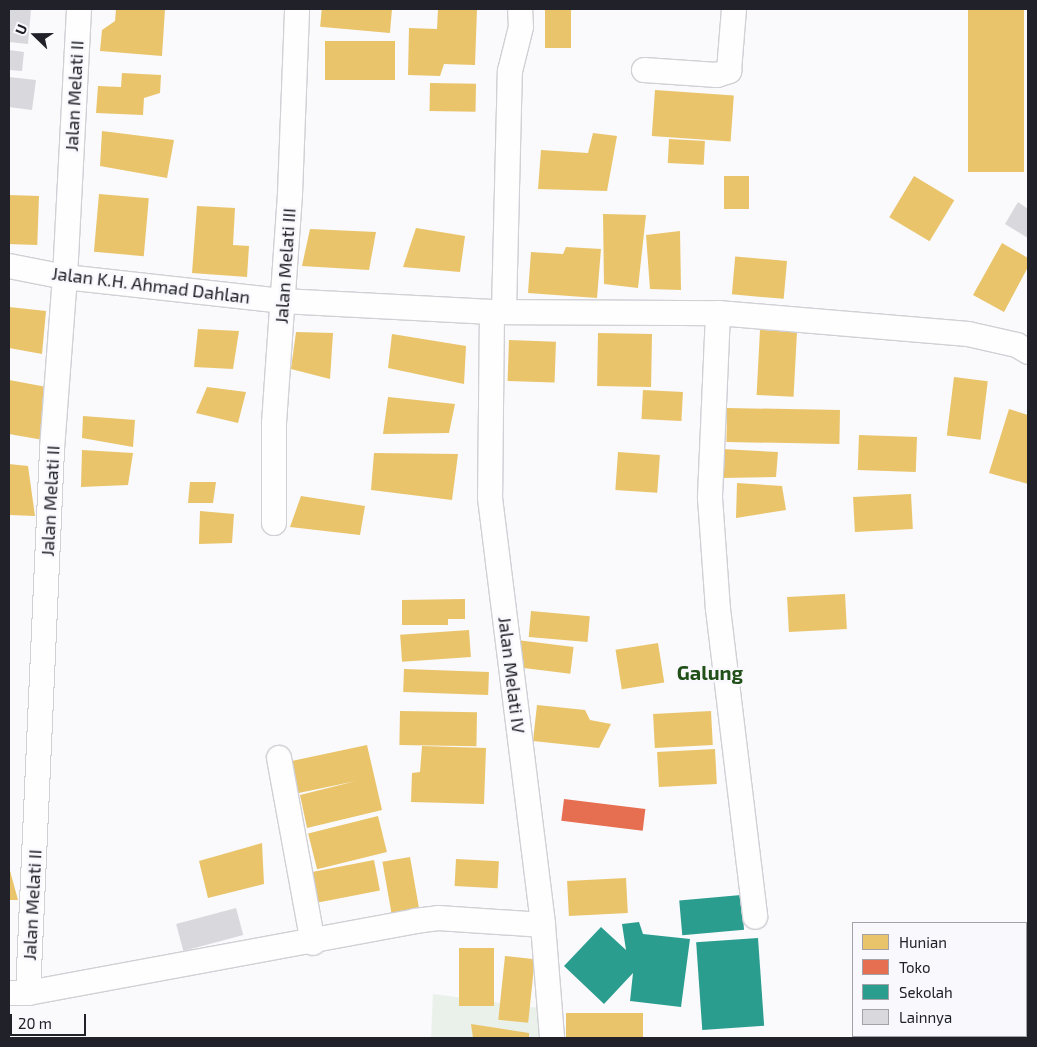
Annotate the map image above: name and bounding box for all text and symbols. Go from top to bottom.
north arrow [10,10,60,60]
text: U [11,22,30,37]
street label: Jalan Melati II [60,40,88,152]
street label: Jalan Melati III [270,207,300,325]
street label: Jalan K.H. Ahmad Dahlan [50,262,252,308]
street label: Jalan Melati II [36,445,64,557]
street label: Jalan Melati IV [494,615,530,735]
district label: Galung [677,660,743,684]
street label: Jalan Melati II [18,849,46,961]
legend [852,922,1027,1037]
text: Hunian [899,933,947,951]
text: Toko [899,958,931,976]
text: Sekolah [899,983,953,1001]
scale bar [12,1004,89,1036]
text: Lainnya [899,1008,952,1026]
text: 20 m [18,1014,52,1032]

